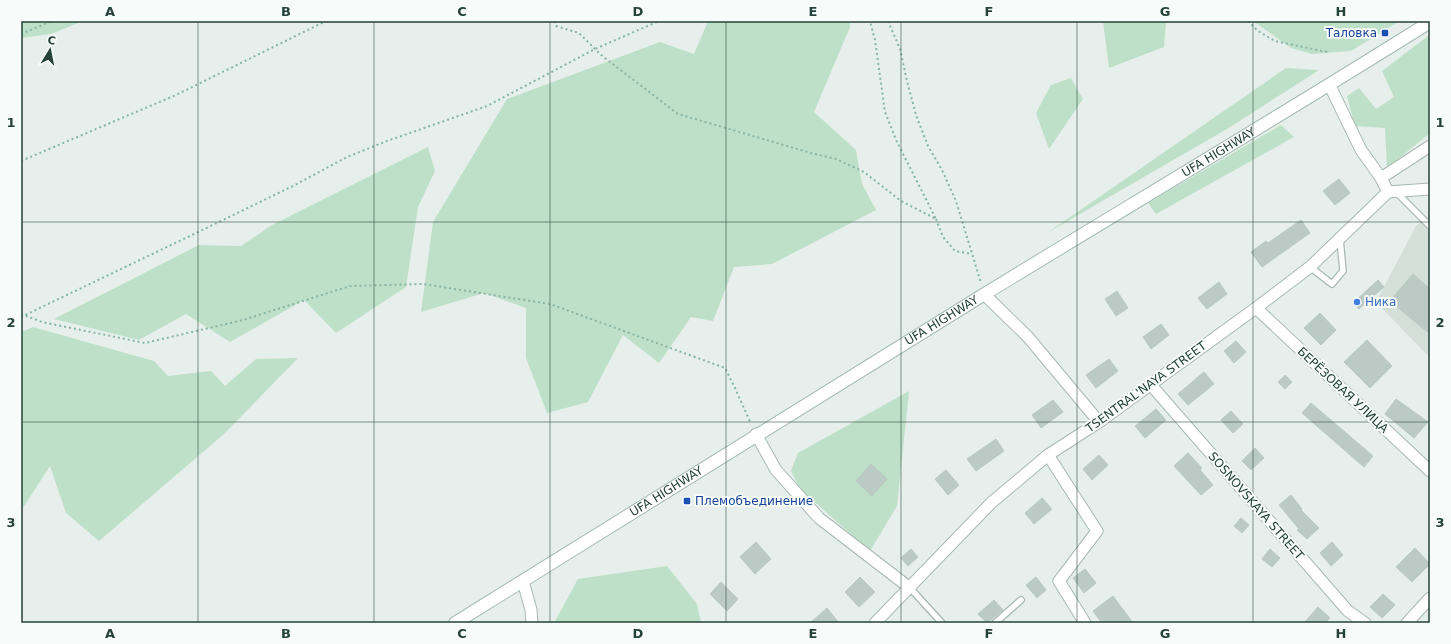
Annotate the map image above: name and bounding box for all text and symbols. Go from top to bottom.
text: A [105,4,115,19]
text: B [281,4,291,19]
text: C [457,4,467,19]
text: D [633,4,644,19]
text: E [809,4,817,19]
text: F [985,4,993,19]
text: G [1160,4,1170,19]
text: H [1336,4,1346,19]
place label: Таловка [1325,26,1377,40]
marker: Таловка [1380,28,1390,38]
north arrow [30,30,70,70]
text: С [47,34,57,48]
text: 1 [6,115,16,130]
text: 1 [1435,115,1445,130]
street label: UFA HIGHWAY [1179,124,1258,180]
street label: UFA HIGHWAY [902,292,981,348]
place label: Ника [1365,295,1396,309]
marker: Ника [1352,297,1362,307]
text: 2 [6,315,16,330]
text: 2 [1435,315,1445,330]
street label: TSENTRAL'NAYA STREET [1082,338,1209,436]
street label: БЕРЁЗОВАЯ УЛИЦА [1295,344,1393,436]
street label: SOSNOVSKAYA STREET [1205,449,1307,563]
street label: UFA HIGHWAY [627,463,706,519]
place label: Племобъединение [695,494,813,508]
marker: Племобъединение [682,496,692,506]
text: 3 [6,515,16,530]
text: 3 [1435,515,1445,530]
text: A [105,626,115,641]
text: B [281,626,291,641]
text: C [457,626,467,641]
text: D [633,626,644,641]
text: E [809,626,817,641]
text: F [985,626,993,641]
text: G [1160,626,1170,641]
text: H [1336,626,1346,641]

